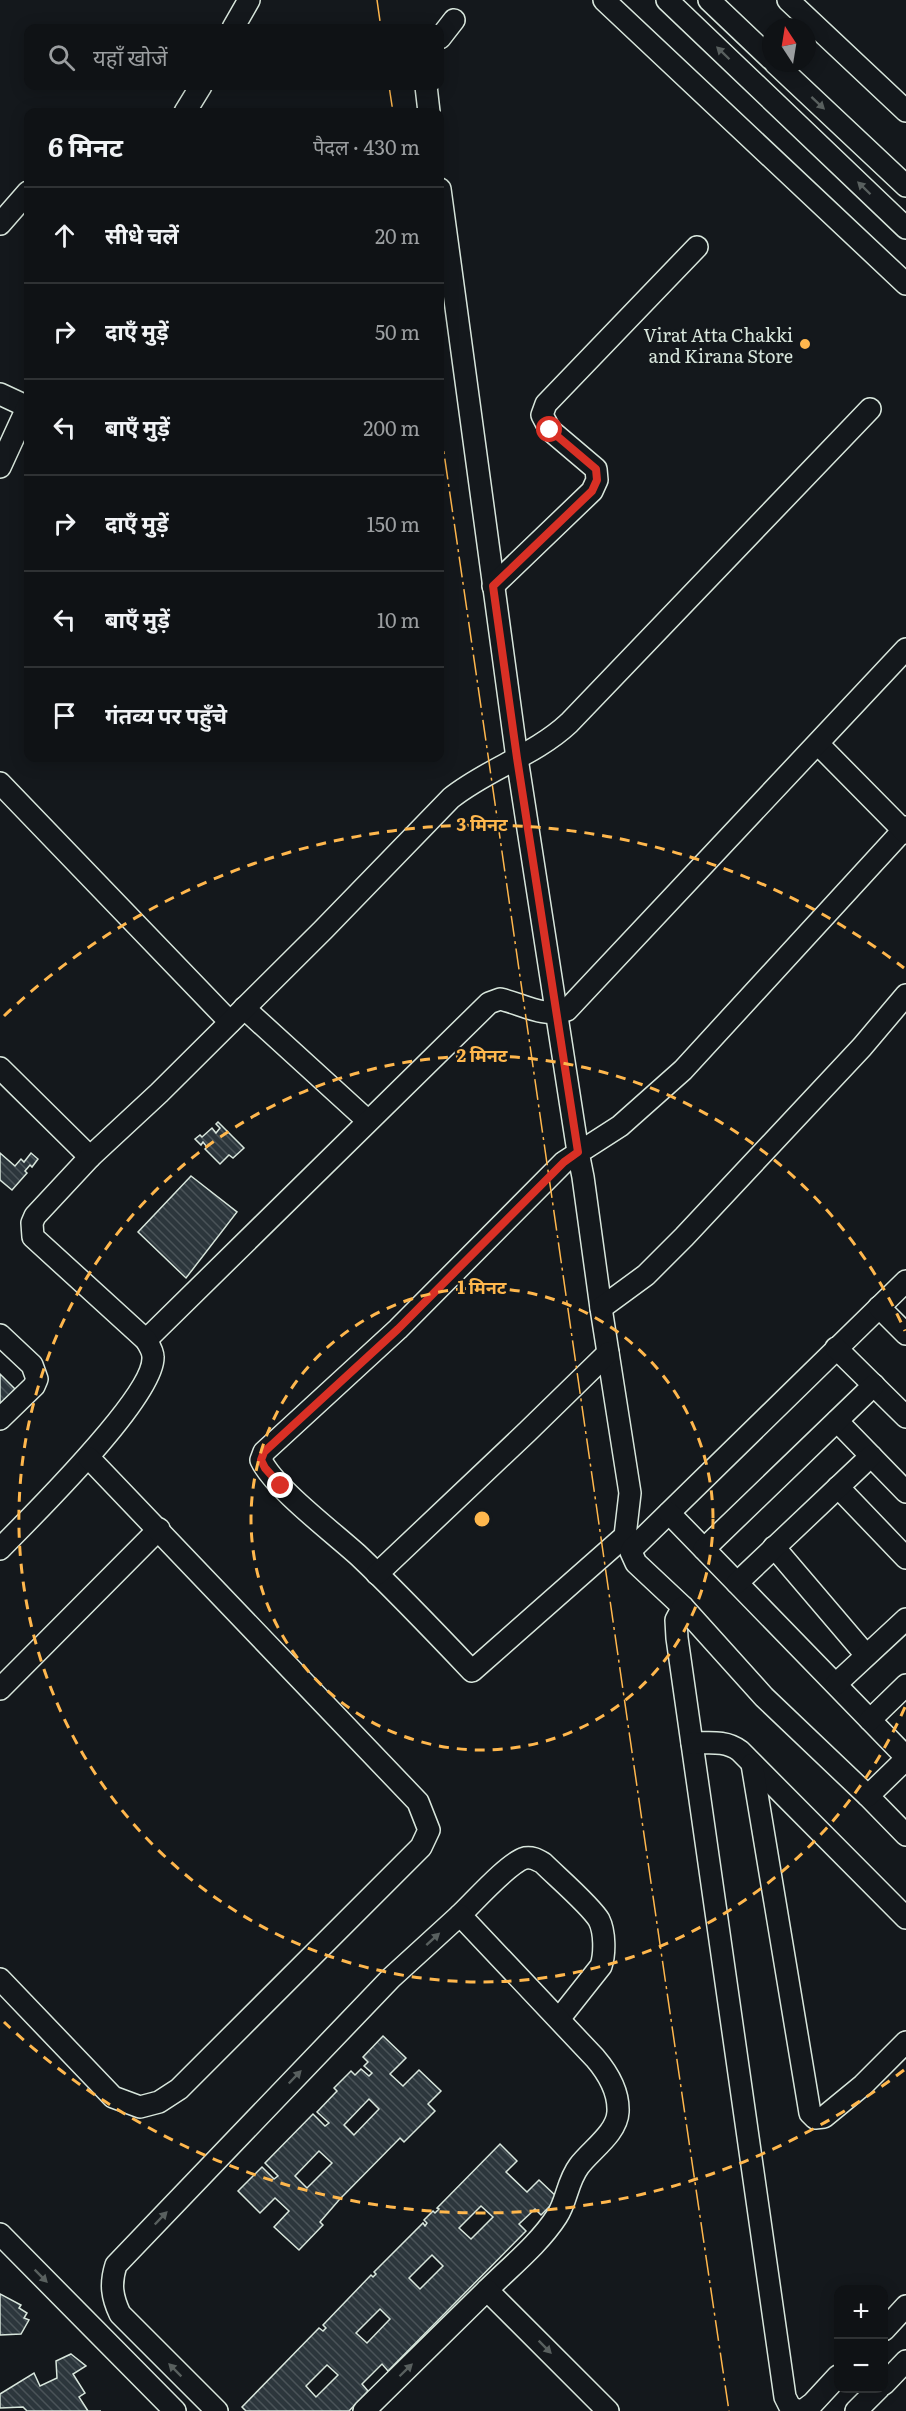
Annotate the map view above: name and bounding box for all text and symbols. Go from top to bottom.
north arrow [762,18,816,72]
search box [24,24,444,90]
text: यहाँ खोजें [93,40,168,73]
icon: search [45,41,78,74]
one-way arrow [716,47,730,61]
one-way arrow [810,96,825,109]
text: 6 मिनट [48,126,123,165]
text: पैदल · 430 m [313,131,420,161]
one-way arrow [856,181,871,195]
text: सीधे चलें [105,218,179,251]
icon: ahead [48,219,81,252]
text: 20 m [375,220,420,250]
text: दाएँ मुड़ें [105,314,168,347]
icon: right [48,315,81,348]
text: 50 m [375,316,420,346]
place label: Virat Atta Chakki and Kirana Store [643,321,793,369]
marker: Virat Atta Chakki and Kirana Store [798,337,812,351]
text: बाएँ मुड़ें [105,410,170,443]
icon: left [48,411,81,444]
text: 200 m [363,412,420,442]
route start [536,416,562,442]
text: दाएँ मुड़ें [105,506,168,539]
icon: right [48,507,81,540]
text: 150 m [367,508,420,538]
text: बाएँ मुड़ें [105,602,170,635]
icon: left [48,603,81,636]
text: 10 m [377,604,420,634]
text: गंतव्य पर पहुँचे [105,698,227,731]
icon: arrive [48,699,81,732]
text: 3 मिनट [456,810,508,837]
text: 2 मिनट [456,1041,508,1068]
text: 1 मिनट [458,1273,507,1300]
route end [267,1472,293,1498]
centre of rings [472,1509,492,1529]
one-way arrow [426,1932,441,1946]
one-way arrow [288,2070,302,2084]
one-way arrow [153,2211,167,2225]
one-way arrow [34,2268,48,2282]
map controls [834,2285,888,2393]
button: + [834,2285,888,2339]
button: − [834,2339,888,2393]
one-way arrow [537,2340,551,2354]
one-way arrow [169,2363,183,2377]
one-way arrow [399,2363,414,2377]

